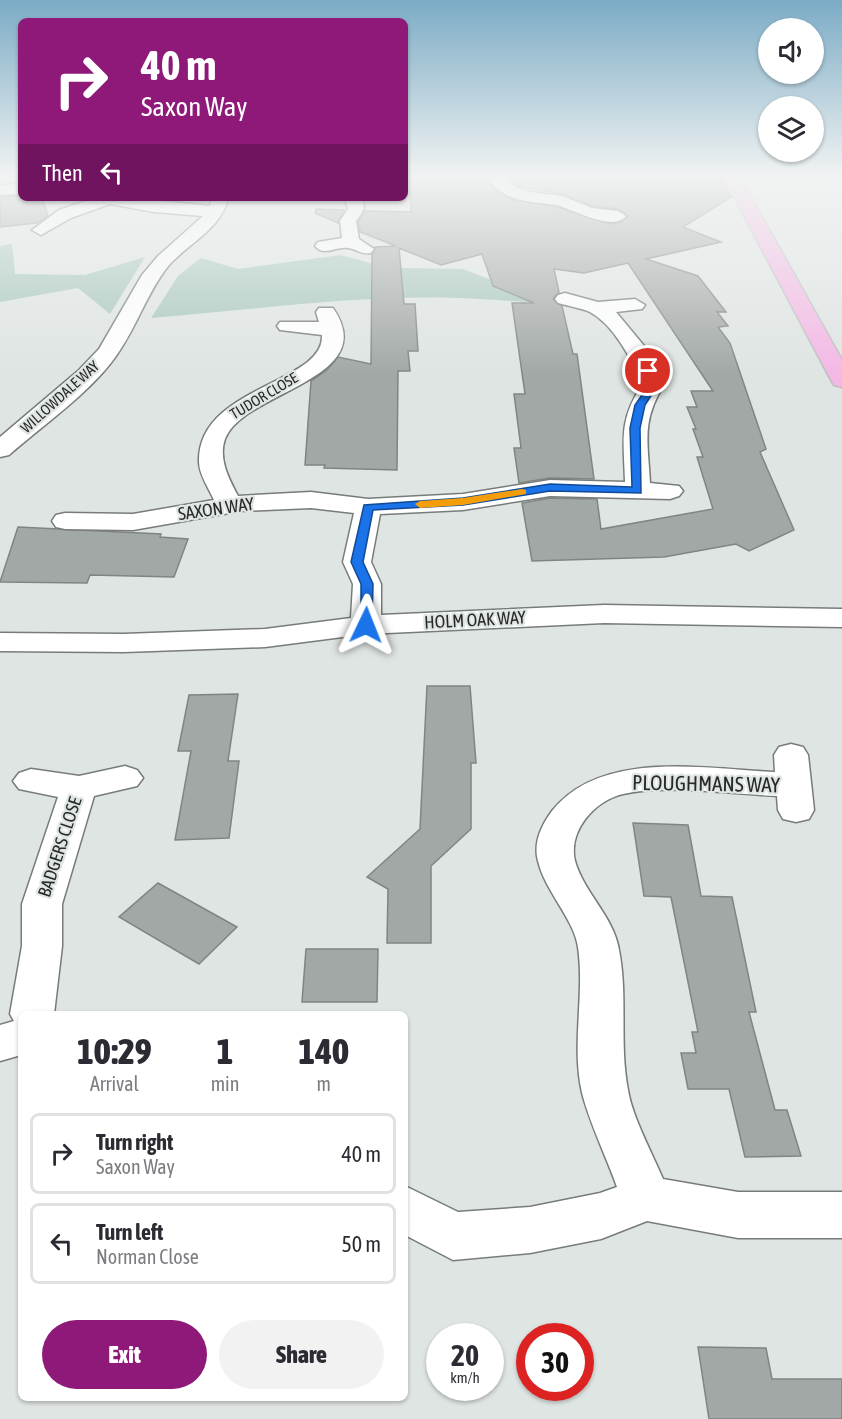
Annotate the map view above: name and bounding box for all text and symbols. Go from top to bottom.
map controls [758,18,824,162]
button: sound [758,18,824,84]
text: 40 m [141,41,216,89]
icon: right [42,42,120,120]
text: Saxon Way [141,91,247,122]
button: layers [758,96,824,162]
icon: left [95,156,128,189]
text: Then [42,160,83,186]
pin [622,345,673,396]
icon: arrive [631,354,664,387]
street label: WILLOWDALE WAY [17,357,103,436]
street label: TUDOR CLOSE [227,368,301,422]
street label: SAXON WAY [177,493,255,524]
position arrow [334,593,398,657]
street label: HOLM OAK WAY [424,606,526,633]
street label: PLOUGHMANS WAY [632,770,781,796]
street label: BADGERS CLOSE [33,794,86,900]
text: 10:29 [77,1030,152,1072]
text: 1 [217,1030,233,1072]
text: 140 [298,1030,349,1072]
text: Arrival [90,1072,139,1095]
text: min [211,1072,239,1095]
text: m [316,1072,331,1095]
text: Turn right [96,1129,173,1155]
icon: right [45,1137,78,1170]
text: 40 m [341,1141,381,1167]
text: Saxon Way [96,1155,175,1178]
text: Turn left [96,1219,163,1245]
icon: left [45,1227,78,1260]
text: 50 m [341,1231,381,1257]
text: Norman Close [96,1245,199,1268]
button: Exit [42,1320,207,1389]
button: Share [219,1320,384,1389]
speed limit sign: 30 [516,1323,594,1401]
text: 20 [451,1338,479,1372]
text: km/h [450,1369,480,1386]

